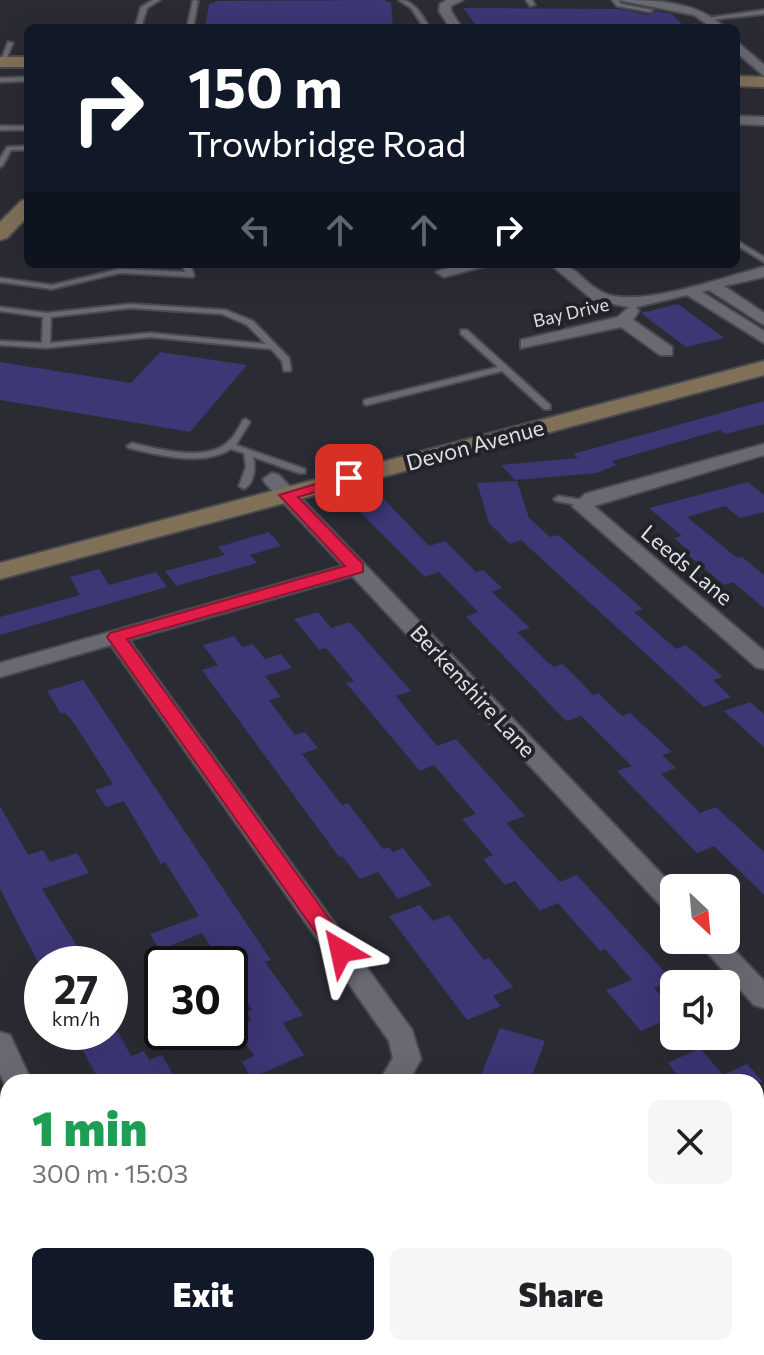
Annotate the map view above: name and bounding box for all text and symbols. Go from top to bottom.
text: 150 m [188,51,343,120]
icon: right [56,56,160,160]
text: Trowbridge Road [188,120,466,164]
icon: left [234,208,278,252]
icon: ahead [318,208,362,252]
icon: ahead [402,208,446,252]
icon: right [486,208,530,252]
street label: Bay Drive [531,293,611,331]
street label: Devon Avenue [403,413,547,476]
pin [315,444,383,512]
icon: arrive [327,456,371,500]
street label: Leeds Lane [636,519,739,611]
street label: Berkenshire Lane [405,619,542,762]
north arrow [660,874,740,954]
map controls [660,874,740,1050]
position arrow [299,909,383,993]
speed limit sign: 30 [144,946,248,1050]
text: 27 [54,963,98,1012]
button: sound [660,970,740,1050]
text: km/h [52,1006,100,1030]
text: 1 min [32,1097,147,1156]
button: close [648,1100,732,1184]
text: 300 m · 15:03 [32,1157,188,1188]
button: Exit [32,1248,374,1340]
button: Share [390,1248,732,1340]

